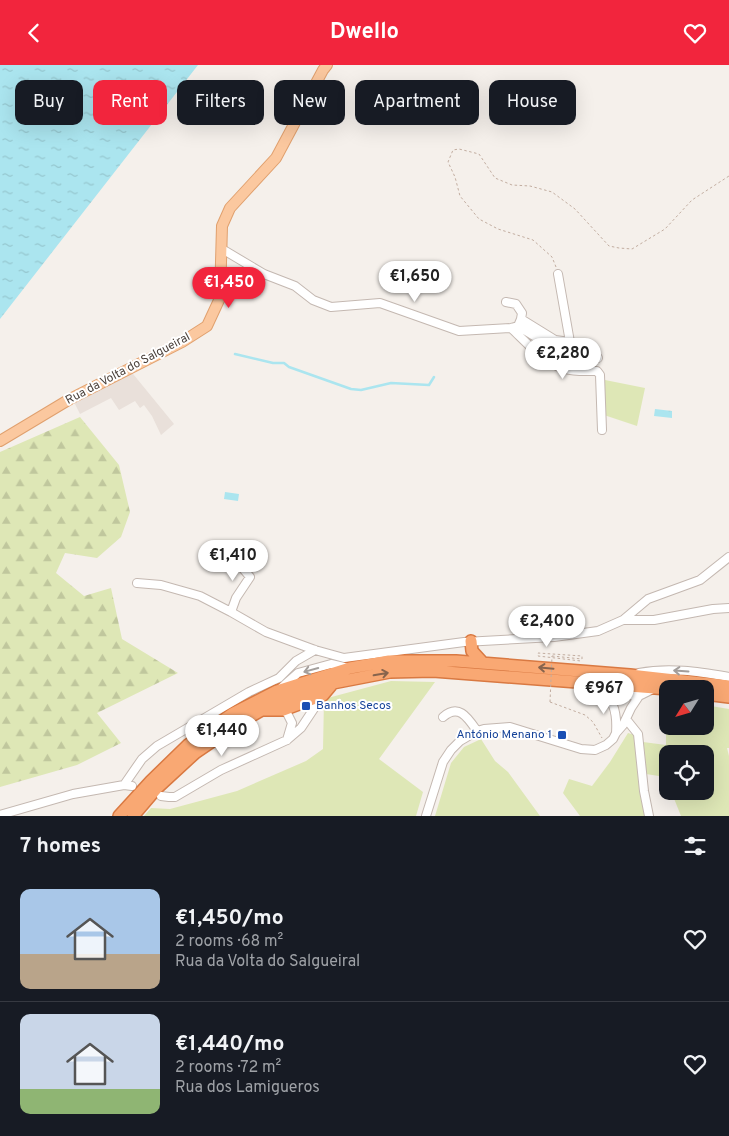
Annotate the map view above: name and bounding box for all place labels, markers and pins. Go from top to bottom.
pin: €1,650 [374,261,456,303]
pin: €1,450 [188,267,270,309]
pin: €2,280 [522,337,604,380]
pin: €1,410 [192,539,274,582]
pin: €2,400 [506,605,588,648]
pin: €967 [574,673,634,715]
place label: Banhos Secos [316,698,391,714]
marker: Banhos Secos [300,700,312,712]
pin: €1,440 [181,715,263,757]
place label: António Menano 1 [456,727,552,743]
marker: António Menano 1 [556,729,568,741]

